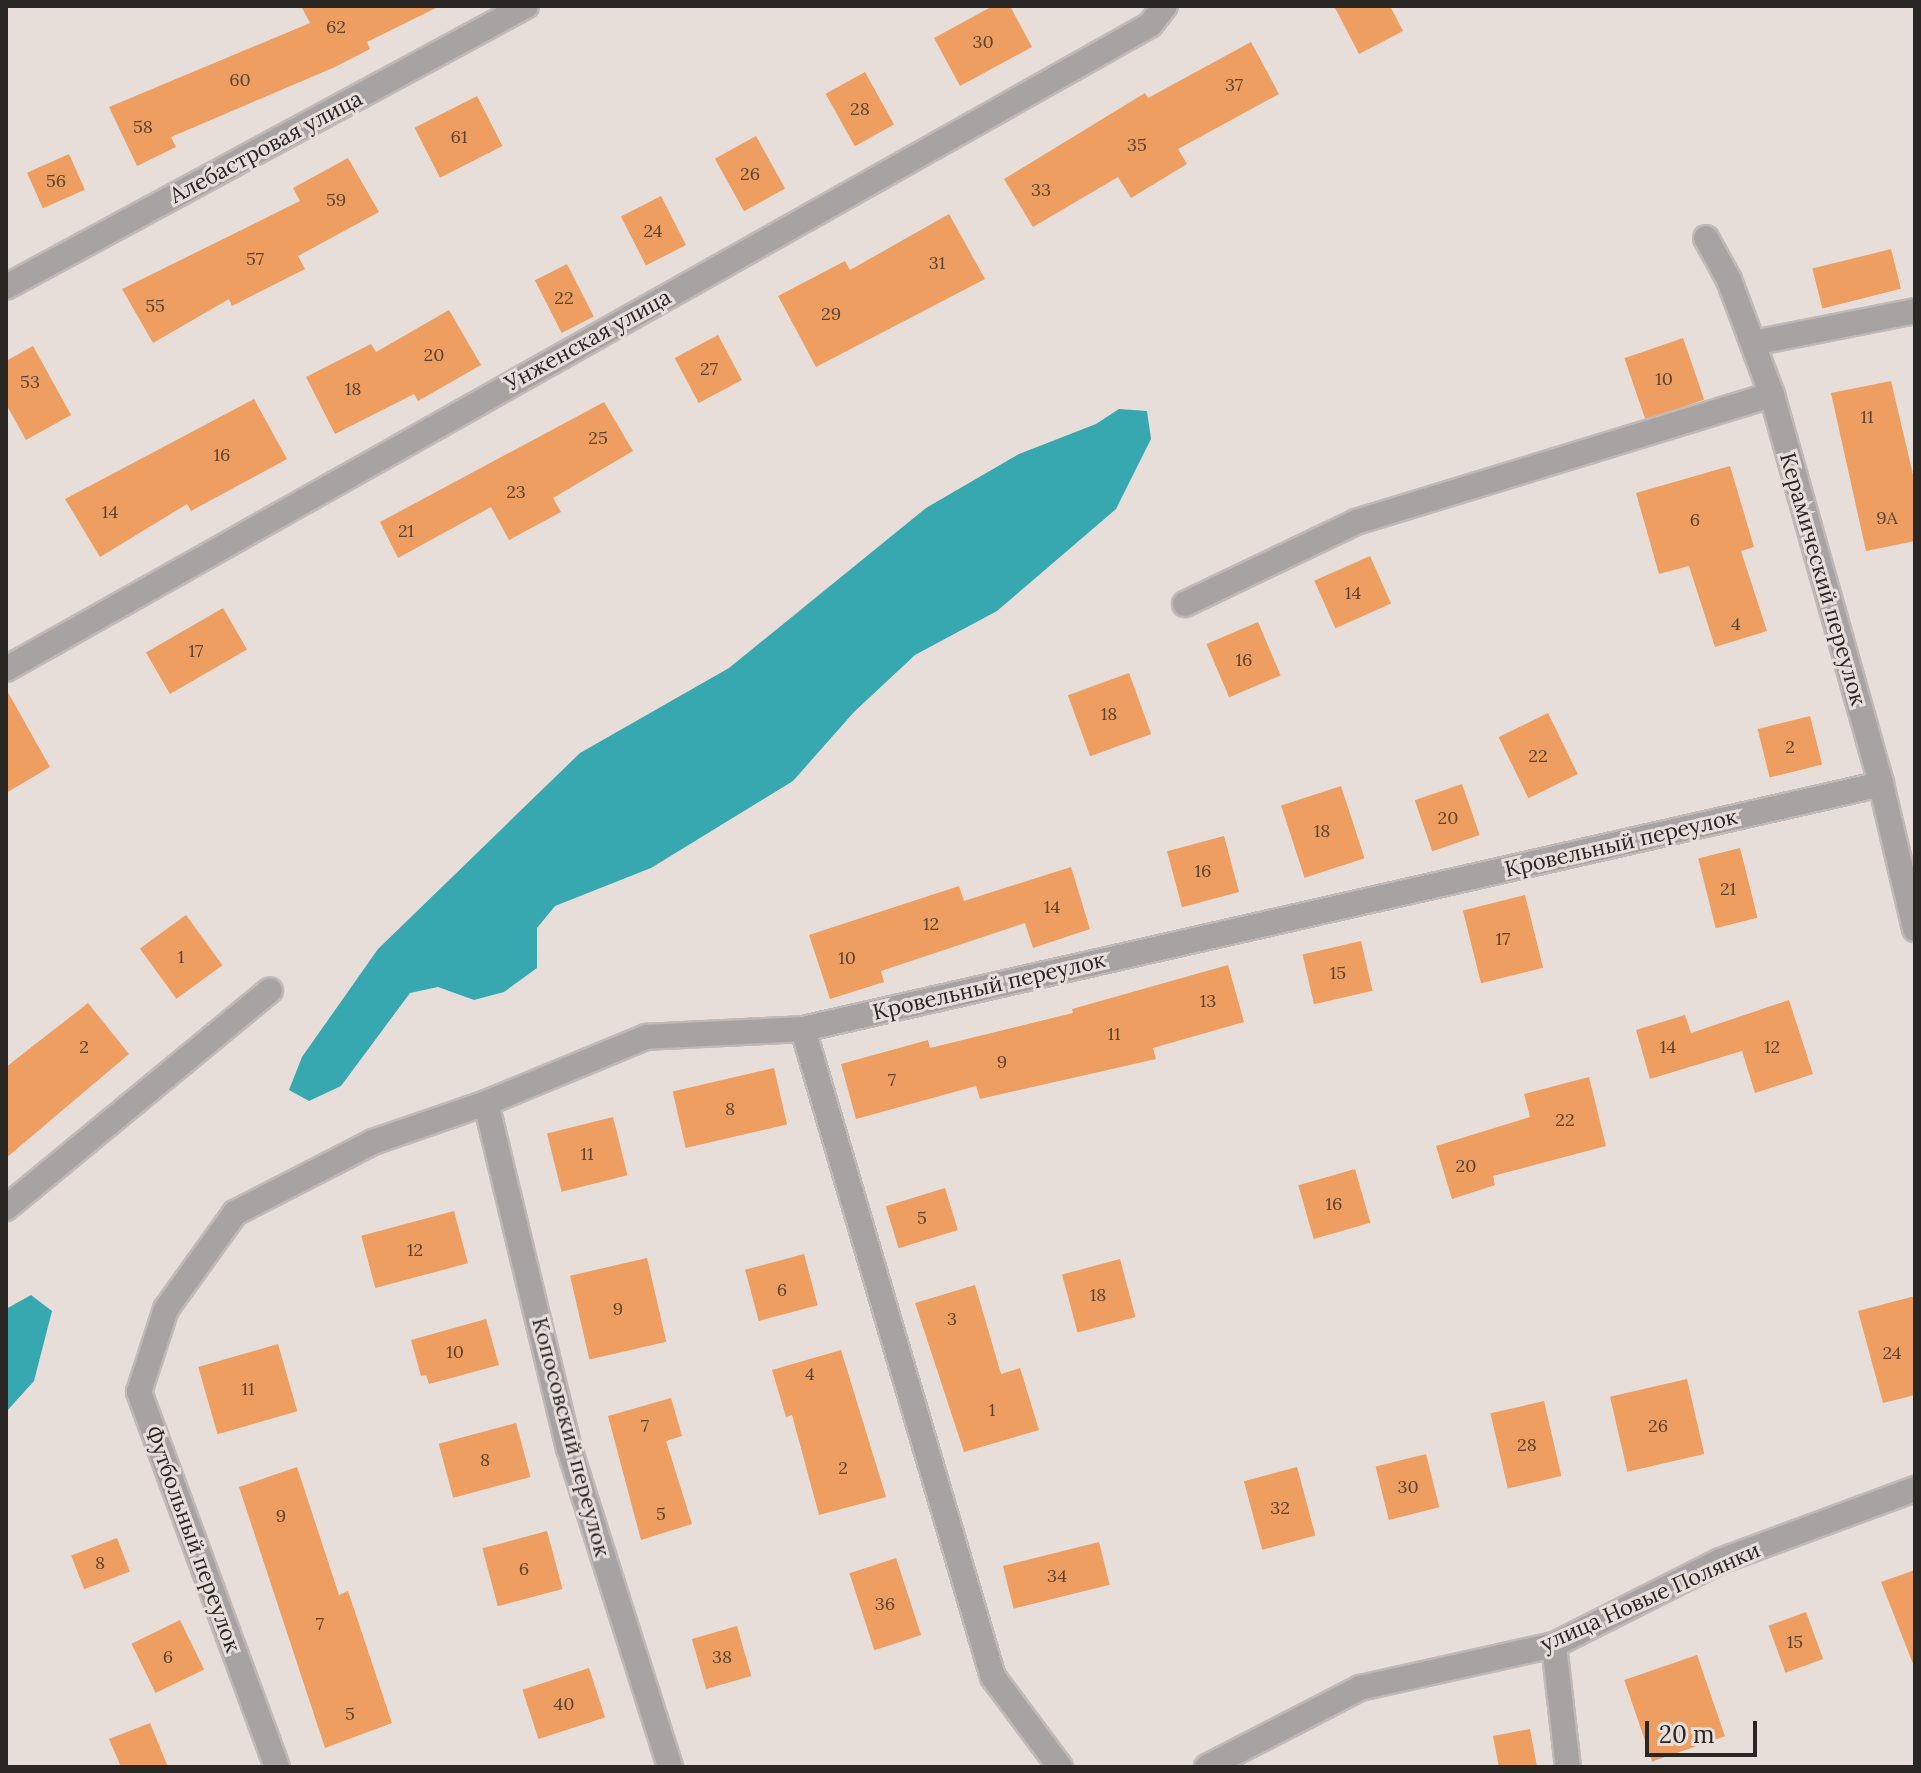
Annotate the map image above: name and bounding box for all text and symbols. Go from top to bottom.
house number: 62 [326,16,346,38]
house number: 30 [972,31,994,53]
house number: 60 [229,69,251,91]
house number: 37 [1225,74,1243,96]
street label: Алебастровая улица [165,85,367,209]
house number: 28 [850,98,870,120]
house number: 58 [133,116,153,138]
house number: 61 [451,126,467,148]
house number: 35 [1127,134,1147,156]
house number: 26 [740,163,760,185]
house number: 56 [46,170,66,192]
house number: 33 [1031,179,1051,201]
house number: 59 [326,189,346,211]
house number: 24 [643,220,663,242]
house number: 57 [246,248,264,270]
house number: 31 [929,252,945,274]
street label: Унженская улица [500,283,676,397]
house number: 22 [554,287,574,309]
house number: 55 [145,295,165,317]
house number: 29 [821,303,841,325]
house number: 20 [424,344,444,366]
house number: 27 [700,358,718,380]
house number: 10 [1655,368,1673,390]
house number: 53 [20,371,40,393]
house number: 18 [345,378,361,400]
house number: 11 [1860,406,1874,428]
house number: 25 [588,427,608,449]
house number: 16 [214,444,230,466]
street label: Керамический переулок [1774,450,1872,708]
house number: 23 [506,481,526,503]
house number: 14 [102,501,118,523]
house number: 9А [1876,507,1898,529]
house number: 6 [1690,509,1700,531]
house number: 21 [398,520,414,542]
house number: 14 [1345,582,1361,604]
house number: 4 [1731,613,1741,635]
house number: 17 [189,640,203,662]
house number: 16 [1236,649,1252,671]
house number: 18 [1101,703,1117,725]
house number: 2 [1785,736,1795,758]
house number: 22 [1528,745,1548,767]
street label: Кровельный переулок [1502,803,1740,883]
house number: 20 [1438,807,1458,829]
house number: 18 [1314,820,1330,842]
house number: 16 [1195,860,1211,882]
house number: 21 [1720,878,1736,900]
house number: 14 [1044,896,1060,918]
house number: 12 [923,913,939,935]
house number: 17 [1496,928,1510,950]
house number: 1 [178,946,184,968]
street label: Кровельный переулок [870,946,1108,1026]
house number: 10 [838,947,856,969]
house number: 15 [1330,962,1346,984]
house number: 13 [1200,990,1216,1012]
house number: 11 [1107,1023,1121,1045]
house number: 2 [79,1036,89,1058]
house number: 14 [1660,1036,1676,1058]
house number: 12 [1764,1036,1780,1058]
house number: 9 [997,1051,1007,1073]
house number: 7 [888,1069,896,1091]
house number: 8 [725,1098,735,1120]
house number: 22 [1555,1109,1575,1131]
house number: 11 [580,1143,594,1165]
house number: 20 [1456,1155,1476,1177]
house number: 16 [1326,1193,1342,1215]
house number: 5 [917,1207,927,1229]
house number: 12 [407,1239,423,1261]
house number: 6 [777,1279,787,1301]
house number: 18 [1090,1284,1106,1306]
house number: 9 [613,1298,623,1320]
house number: 3 [947,1308,957,1330]
street label: Копосовский переулок [526,1315,616,1559]
house number: 10 [446,1341,464,1363]
house number: 24 [1882,1342,1902,1364]
house number: 4 [805,1363,815,1385]
house number: 11 [241,1378,255,1400]
house number: 1 [989,1399,995,1421]
house number: 7 [641,1415,649,1437]
house number: 26 [1648,1415,1668,1437]
street label: Футбольный переулок [140,1422,246,1656]
house number: 28 [1517,1434,1537,1456]
house number: 8 [480,1449,490,1471]
house number: 2 [838,1457,848,1479]
house number: 30 [1397,1476,1419,1498]
house number: 32 [1270,1497,1290,1519]
house number: 5 [656,1503,666,1525]
house number: 9 [276,1505,286,1527]
street label: улица Новые Полянки [1536,1537,1764,1657]
house number: 8 [95,1552,105,1574]
house number: 6 [519,1558,529,1580]
house number: 34 [1047,1565,1067,1587]
house number: 36 [875,1593,895,1615]
house number: 7 [316,1613,324,1635]
house number: 15 [1787,1631,1803,1653]
house number: 6 [163,1646,173,1668]
house number: 38 [712,1646,732,1668]
house number: 40 [554,1693,574,1715]
house number: 5 [345,1703,355,1725]
scale bar [1649,1705,1761,1755]
text: 20 m [1659,1719,1715,1750]

